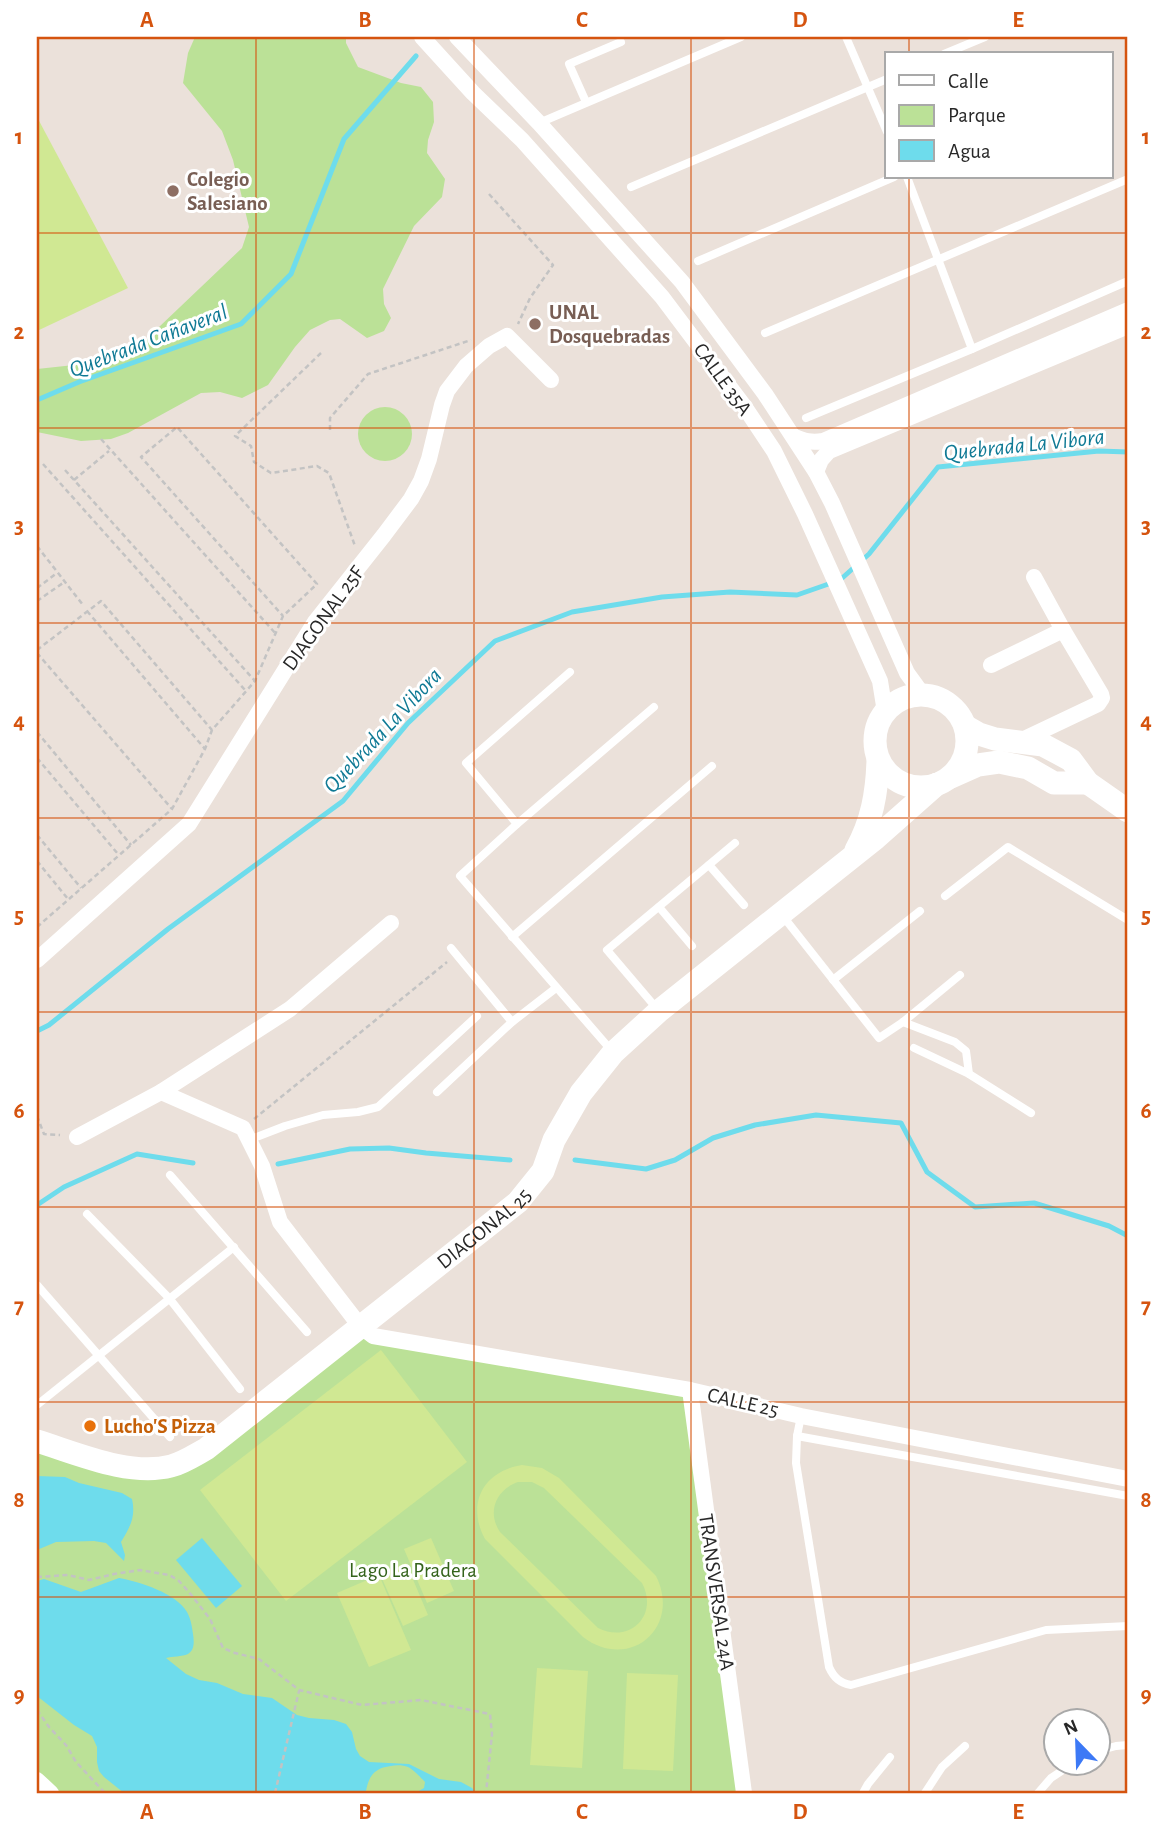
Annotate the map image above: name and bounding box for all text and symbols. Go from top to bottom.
text: A [140,9,154,32]
text: B [358,9,372,32]
text: C [576,9,588,32]
text: D [792,9,808,32]
text: E [1012,9,1024,32]
legend [885,52,1112,178]
text: Calle [948,71,989,92]
text: Parque [948,105,1006,126]
text: 1 [15,126,23,149]
text: 1 [1142,126,1150,149]
text: Agua [948,141,991,162]
place label: Colegio Salesiano [187,169,268,214]
marker: Colegio Salesiano [165,183,181,199]
water label: Quebrada Cañaveral [66,301,231,382]
place label: UNAL Dosquebradas [549,302,670,347]
marker: UNAL Dosquebradas [527,316,543,332]
text: 2 [14,321,25,344]
text: 2 [1141,321,1152,344]
street label: CALLE 35A [690,339,756,419]
water label: Quebrada La Vibora [943,426,1106,465]
text: 3 [14,515,24,538]
text: 3 [1141,515,1151,538]
street label: DIAGONAL 25F [279,562,369,674]
water label: Quebrada La Vibora [320,664,447,798]
text: 4 [13,710,25,733]
text: 4 [1140,710,1152,733]
text: 5 [14,905,24,928]
text: 5 [1141,905,1151,928]
text: 6 [13,1100,25,1123]
text: 6 [1140,1100,1152,1123]
street label: DIAGONAL 25 [433,1185,535,1273]
text: 7 [14,1295,24,1318]
text: 7 [1141,1295,1151,1318]
street label: CALLE 25 [705,1384,781,1421]
place label: Lucho'S Pizza [104,1416,216,1437]
marker: Lucho'S Pizza [82,1418,98,1434]
text: 8 [13,1489,25,1512]
text: 8 [1140,1489,1152,1512]
street label: TRANSVERSAL 24A [695,1512,738,1672]
park label: Lago La Pradera [349,1560,477,1581]
text: 9 [13,1684,25,1707]
text: 9 [1140,1684,1152,1707]
north arrow [1042,1708,1112,1778]
text: N [1061,1716,1081,1739]
text: A [140,1801,154,1824]
text: B [358,1801,372,1824]
text: C [576,1801,588,1824]
text: D [792,1801,808,1824]
text: E [1012,1801,1024,1824]

